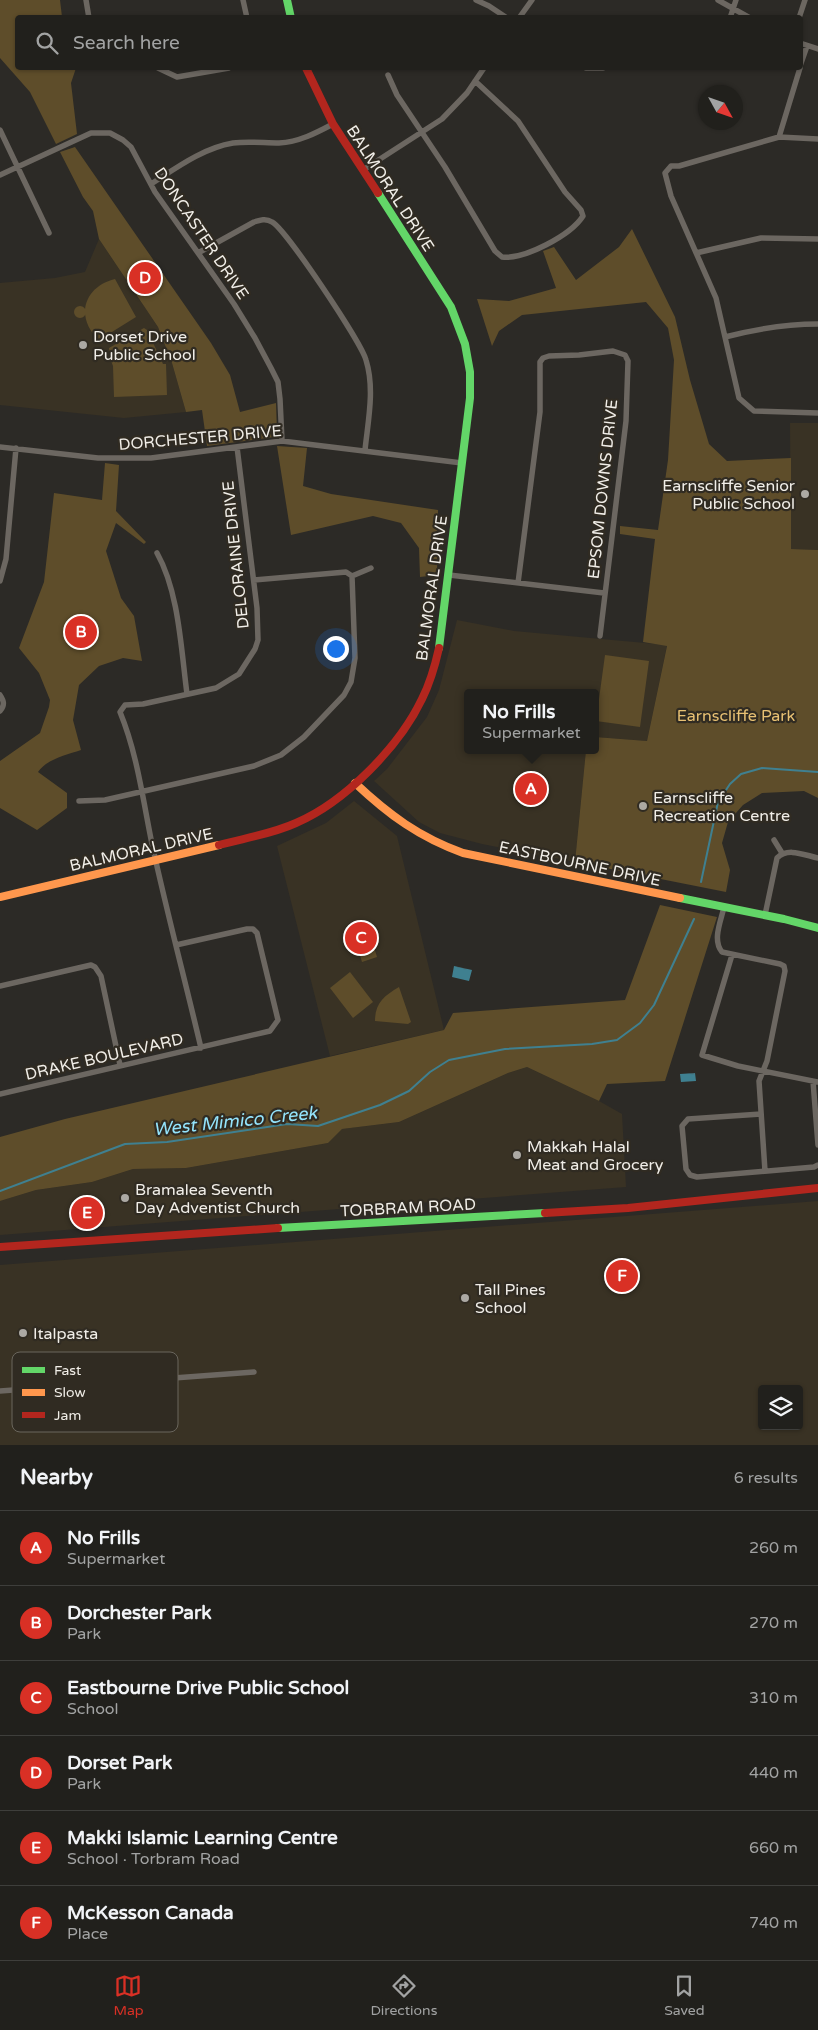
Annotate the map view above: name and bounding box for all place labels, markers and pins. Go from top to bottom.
pin: D [129,259,161,297]
place label: Dorset Drive Public School [93,327,196,365]
marker: Dorset Drive Public School [77,339,89,351]
place label: Earnscliffe Senior Public School [662,476,796,514]
marker: Earnscliffe Senior Public School [799,488,811,500]
pin: B [65,613,97,651]
pin: A [515,770,547,808]
place label: Earnscliffe Recreation Centre [653,788,790,826]
marker: Earnscliffe Recreation Centre [637,800,649,812]
pin: C [345,919,377,957]
place label: Makkah Halal Meat and Grocery [527,1137,664,1175]
marker: Makkah Halal Meat and Grocery [511,1149,523,1161]
place label: Bramalea Seventh Day Adventist Church [135,1180,300,1218]
marker: Bramalea Seventh Day Adventist Church [119,1192,131,1204]
pin: E [71,1194,103,1232]
pin: F [606,1257,638,1295]
place label: Tall Pines School [475,1280,546,1318]
marker: Tall Pines School [459,1292,471,1304]
place label: Italpasta [33,1324,98,1344]
marker: Italpasta [17,1327,29,1339]

